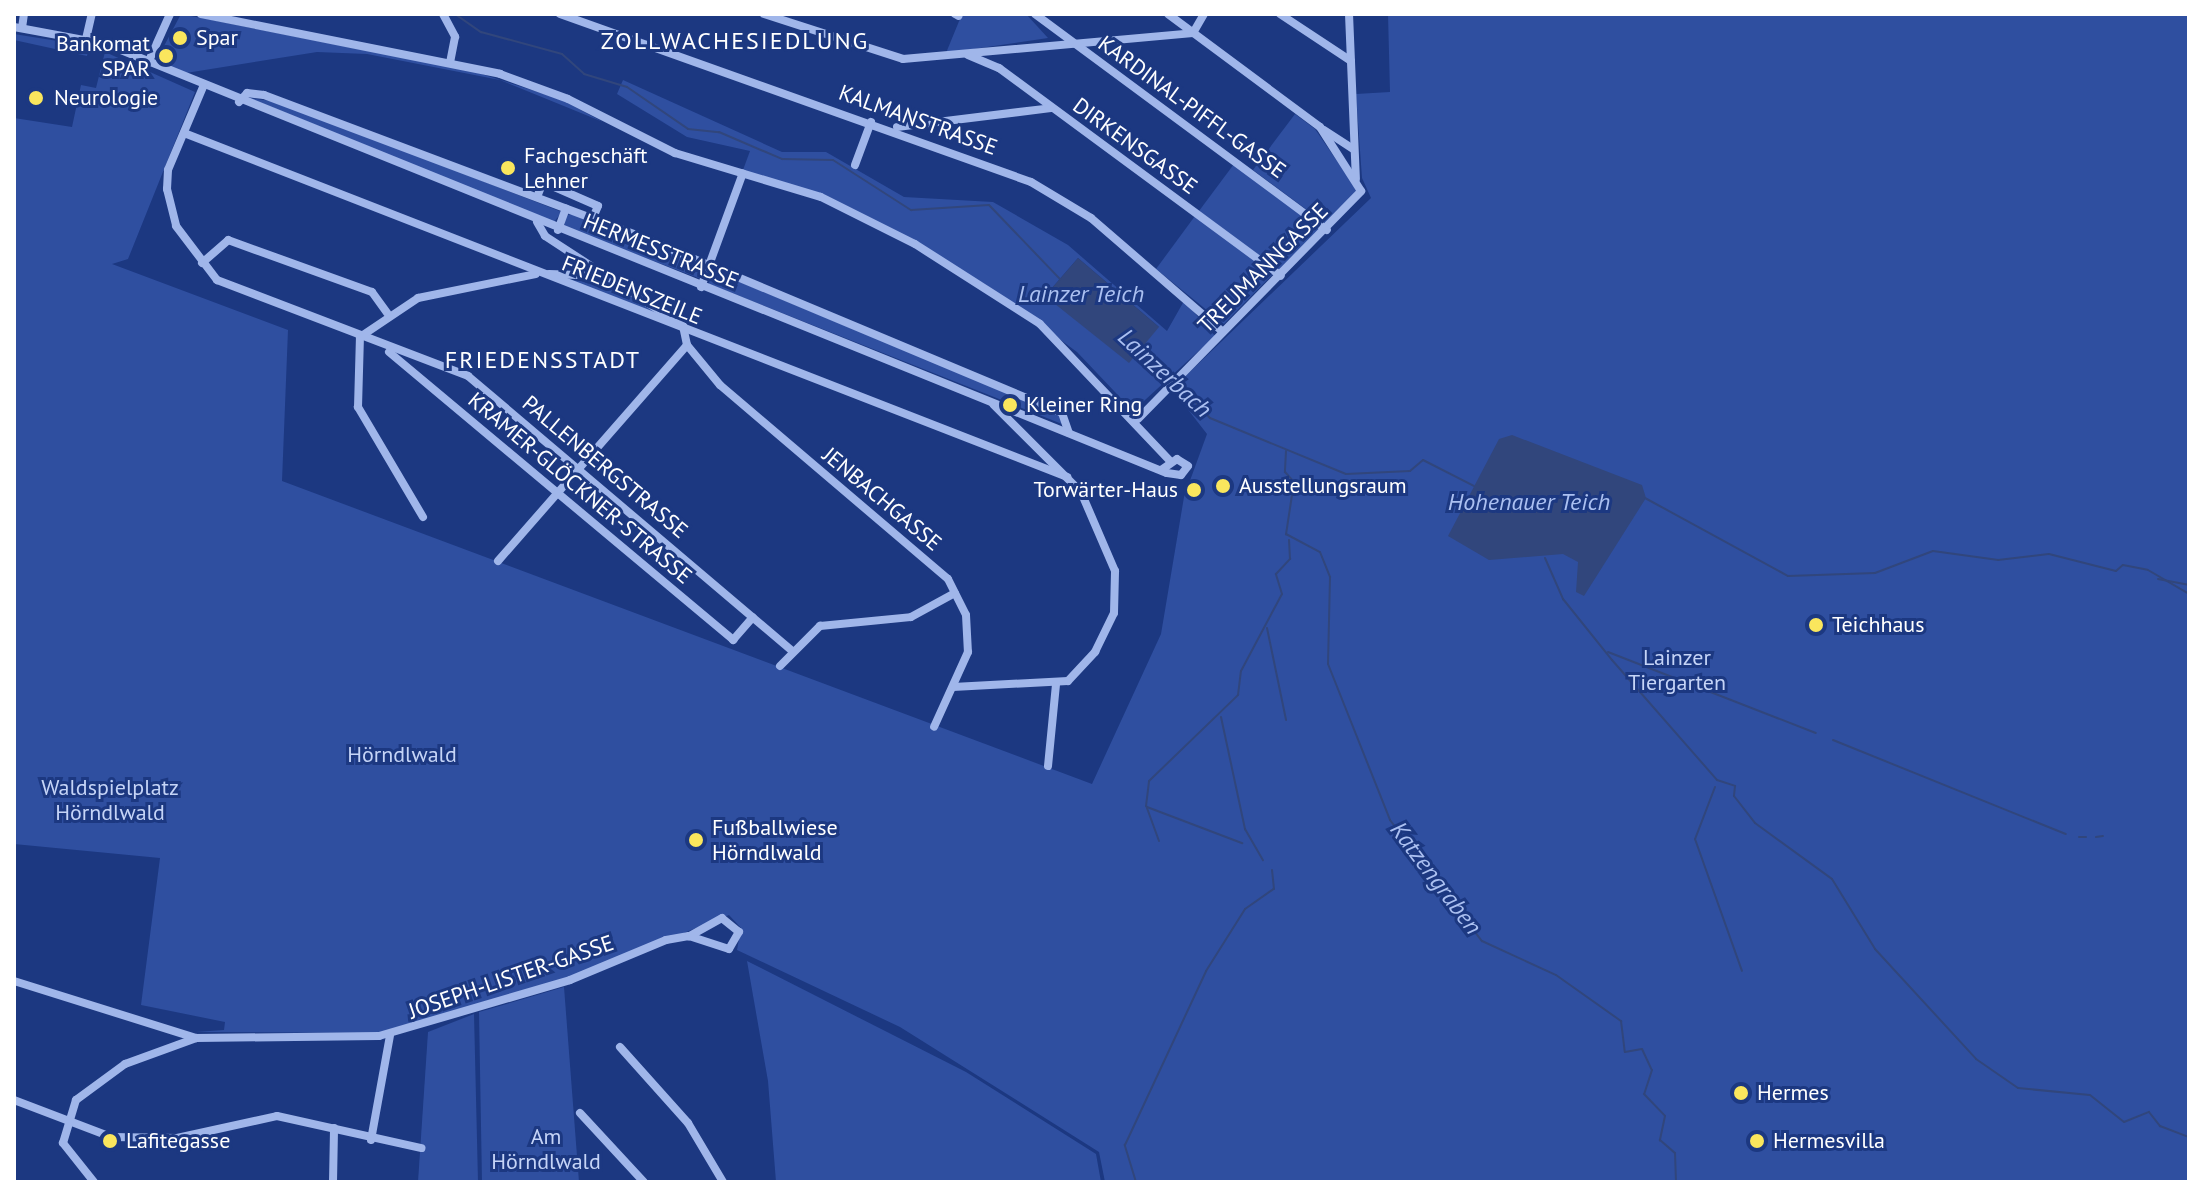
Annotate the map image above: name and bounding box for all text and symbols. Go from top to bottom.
place label: Spar [196,25,238,51]
district label: ZOLLWACHESIEDLUNG [601,27,869,55]
marker: Spar [171,29,189,47]
place label: Bankomat SPAR [56,30,150,82]
street label: KARDINAL-PIFFL-GASSE [1093,30,1291,184]
marker: Bankomat SPAR [157,47,175,65]
street label: KALMANSTRASSE [835,79,1001,161]
place label: Neurologie [54,85,158,111]
marker: Neurologie [25,87,47,109]
street label: DIRKENSGASSE [1068,92,1202,200]
place label: Fachgeschäft Lehner [524,142,647,194]
marker: Fachgeschäft Lehner [499,159,517,177]
street label: TREUMANNGASSE [1193,198,1333,338]
street label: HERMESSTRASSE [580,208,742,294]
street label: FRIEDENSZEILE [558,250,706,330]
water label: Lainzer Teich [1018,280,1144,308]
water label: Lainzerbach [1112,322,1218,424]
district label: FRIEDENSSTADT [445,346,641,374]
street label: KRAMER-GLÖCKNER-STRASSE [463,387,697,589]
street label: PALLENBERGSTRASSE [517,390,693,544]
place label: Kleiner Ring [1026,392,1142,418]
marker: Kleiner Ring [1001,396,1019,414]
street label: JENBACHGASSE [817,442,947,556]
place label: Ausstellungsraum [1239,473,1407,499]
place label: Torwärter-Haus [1034,477,1178,503]
marker: Ausstellungsraum [1214,477,1232,495]
marker: Torwärter-Haus [1185,481,1203,499]
water label: Hohenauer Teich [1447,488,1611,516]
place label: Teichhaus [1832,612,1924,638]
marker: Teichhaus [1807,616,1825,634]
park label: Lainzer Tiergarten [1628,644,1726,696]
park label: Hörndlwald [347,742,457,768]
park label: Waldspielplatz Hörndlwald [41,774,179,826]
place label: Fußballwiese Hörndlwald [712,814,838,866]
water label: Katzengraben [1384,816,1488,940]
marker: Fußballwiese Hörndlwald [687,831,705,849]
street label: JOSEPH-LISTER-GASSE [405,930,617,1024]
place label: Hermes [1757,1080,1829,1106]
marker: Hermes [1732,1084,1750,1102]
park label: Am Hörndlwald [491,1123,601,1174]
place label: Lafitegasse [126,1128,230,1154]
place label: Hermesvilla [1773,1128,1885,1154]
marker: Lafitegasse [101,1132,119,1150]
marker: Hermesvilla [1748,1132,1766,1150]

